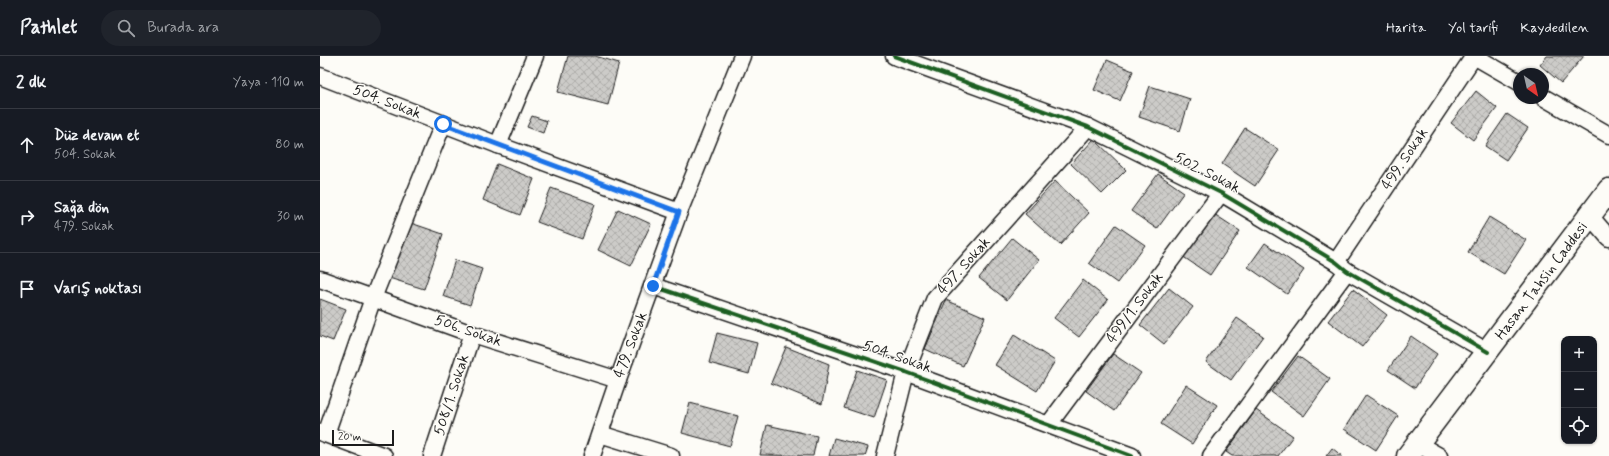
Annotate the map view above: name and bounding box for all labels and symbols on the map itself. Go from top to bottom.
north arrow [1513,68,1549,104]
street label: 504. Sokak [350,80,424,124]
route start [434,115,452,133]
street label: 499. Sokak [1377,124,1433,194]
street label: 502. Sokak [1171,148,1243,198]
street label: Hasan Tahsin Caddesi [1491,218,1593,344]
street label: 497. Sokak [933,233,995,299]
street label: 499/1. Sokak [1102,268,1168,348]
route end [644,277,662,295]
street label: 479. Sokak [609,309,653,381]
street label: 506. Sokak [432,310,504,352]
street label: 504. Sokak [860,336,934,378]
street label: 508/1. Sokak [430,352,474,438]
scale bar [332,428,394,447]

